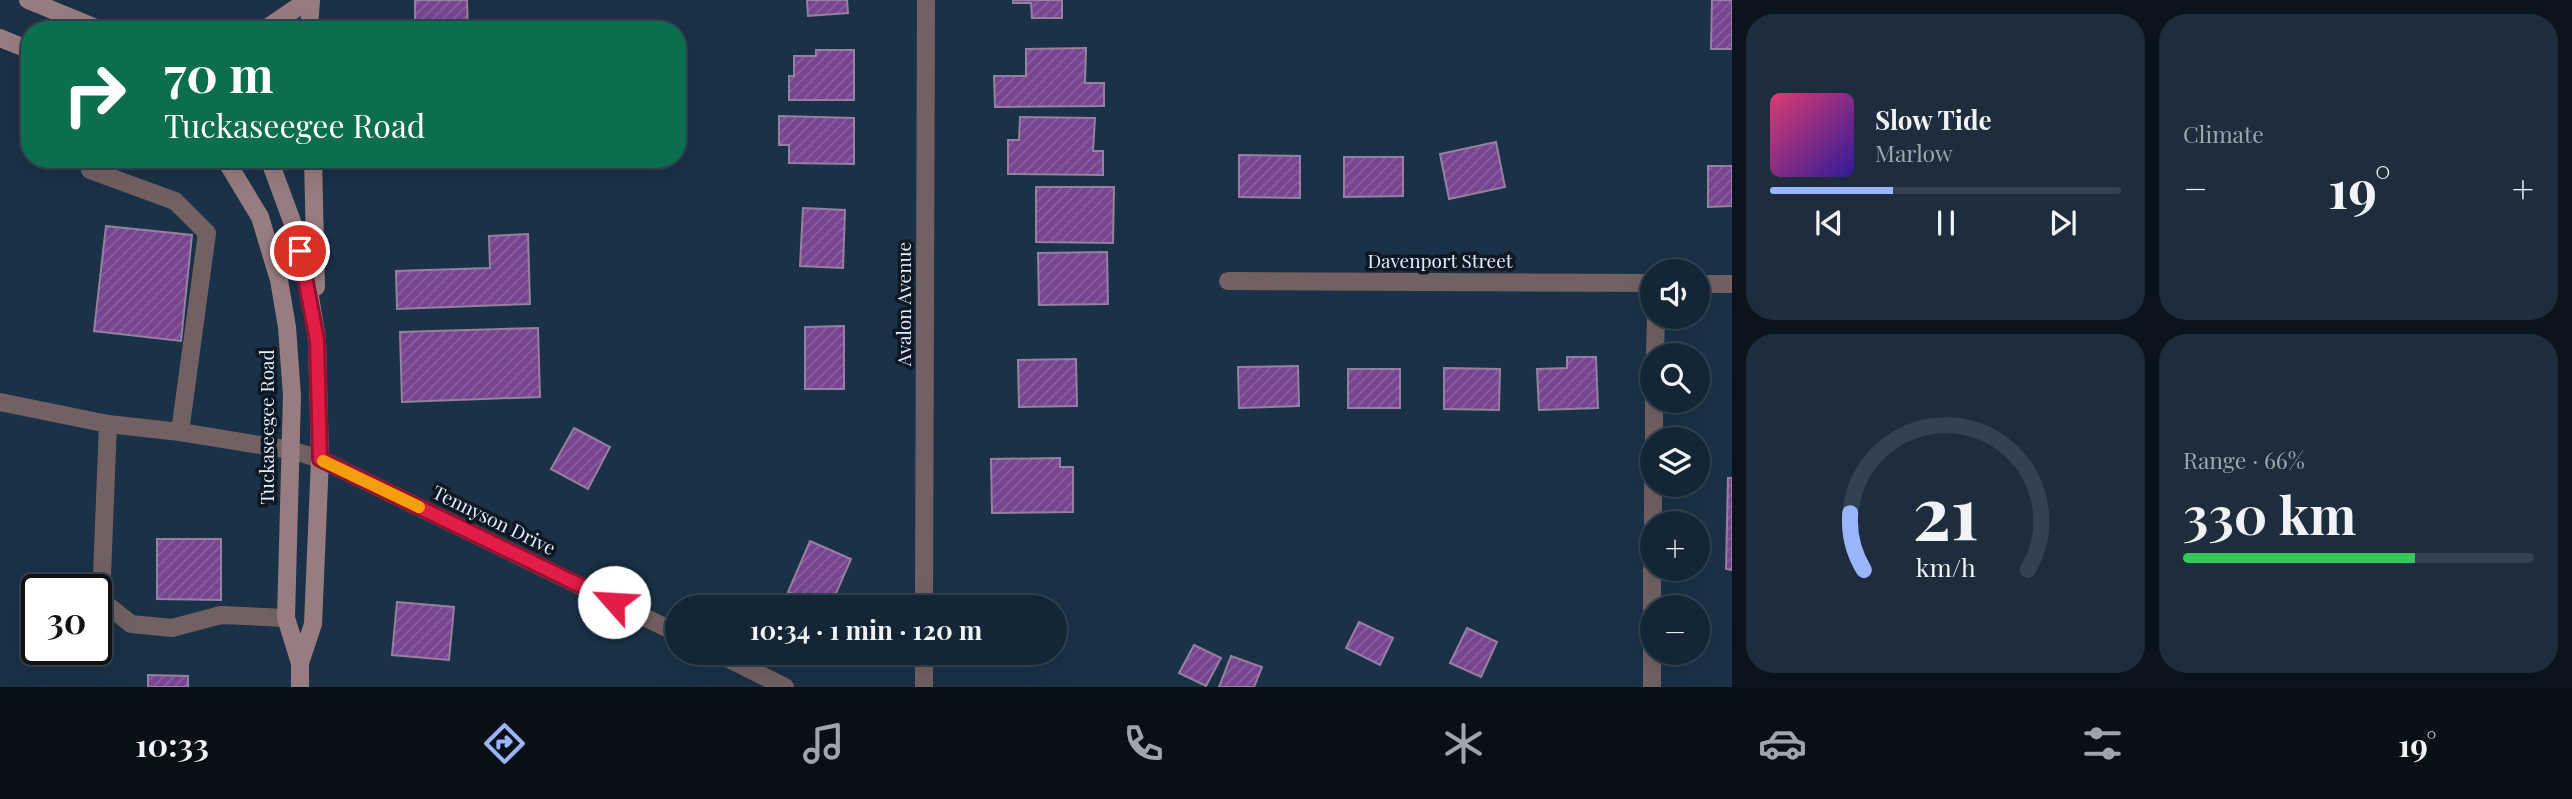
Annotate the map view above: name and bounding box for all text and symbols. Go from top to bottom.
text: 70 m [164,40,274,105]
icon: right [49,49,140,140]
text: Slow Tide [1875,102,1992,137]
text: Tuckaseegee Road [164,103,425,146]
text: Climate [2183,118,2264,149]
text: Marlow [1875,137,1953,168]
text: 19° [2328,153,2391,222]
text: − [2183,162,2208,213]
text: + [2512,162,2534,213]
icon: previous [1810,204,1848,242]
icon: pause [1927,204,1965,242]
icon: next [2044,204,2082,242]
pin [270,221,330,281]
icon: arrive [281,232,319,270]
street label: Avalon Avenue [890,242,916,367]
street label: Davenport Street [1367,247,1513,273]
map controls [1640,259,1710,665]
button: sound [1640,259,1710,329]
button: search [1640,343,1710,413]
street label: Tuckaseegee Road [253,349,279,505]
button: layers [1640,427,1710,497]
text: Range · 66% [2183,444,2305,475]
text: 21 [1913,461,1978,558]
street label: Tennyson Drive [429,478,560,560]
text: 330 km [2183,479,2356,548]
button: + [1640,511,1710,581]
text: km/h [1916,549,1976,582]
position arrow [577,565,651,639]
speed limit sign: 30 [21,574,112,665]
button: − [1640,595,1710,665]
text: 10:34 · 1 min · 120 m [750,612,982,647]
icon: directions [480,719,529,768]
icon: music [799,719,848,768]
icon: phone [1119,719,1168,768]
icon: climate [1439,719,1488,768]
icon: car [1758,719,1807,768]
icon: filters [2078,719,2127,768]
text: 10:33 [135,722,209,765]
text: 19° [2398,722,2437,765]

